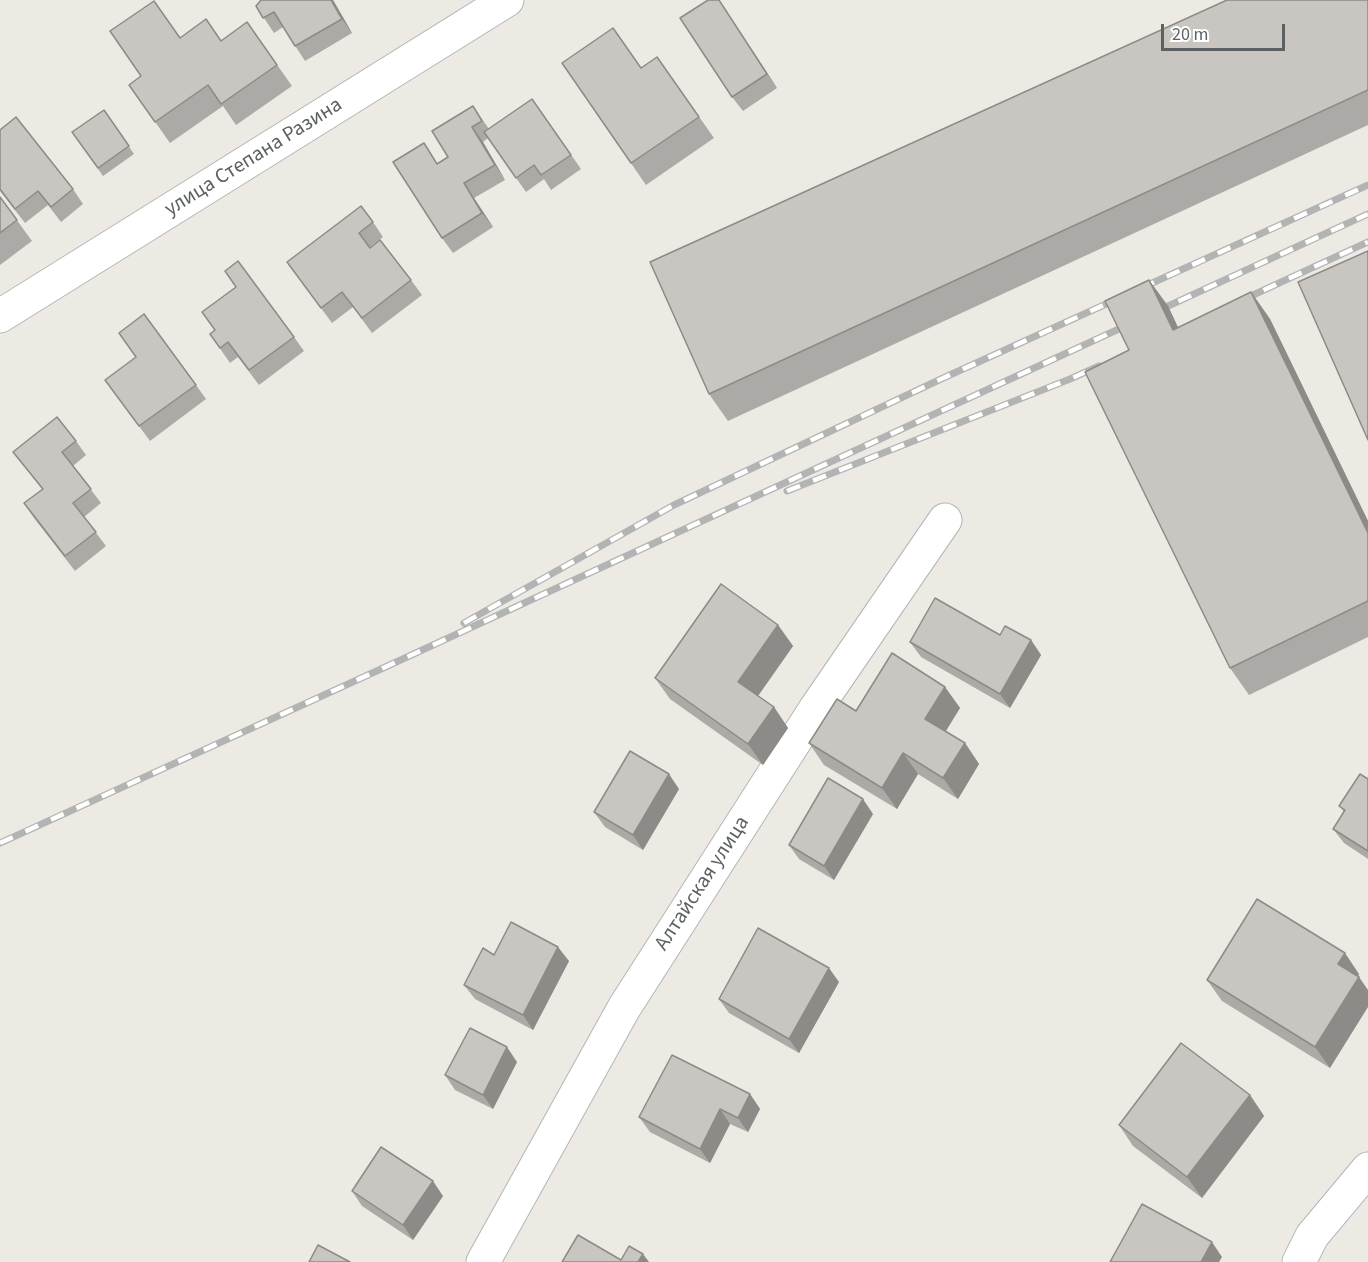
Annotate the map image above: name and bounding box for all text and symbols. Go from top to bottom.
scale bar [1164,12,1288,50]
text: 20 m [1172,22,1208,47]
street label: улица Степана Разина [161,93,347,223]
street label: Алтайская улица [650,812,756,956]

